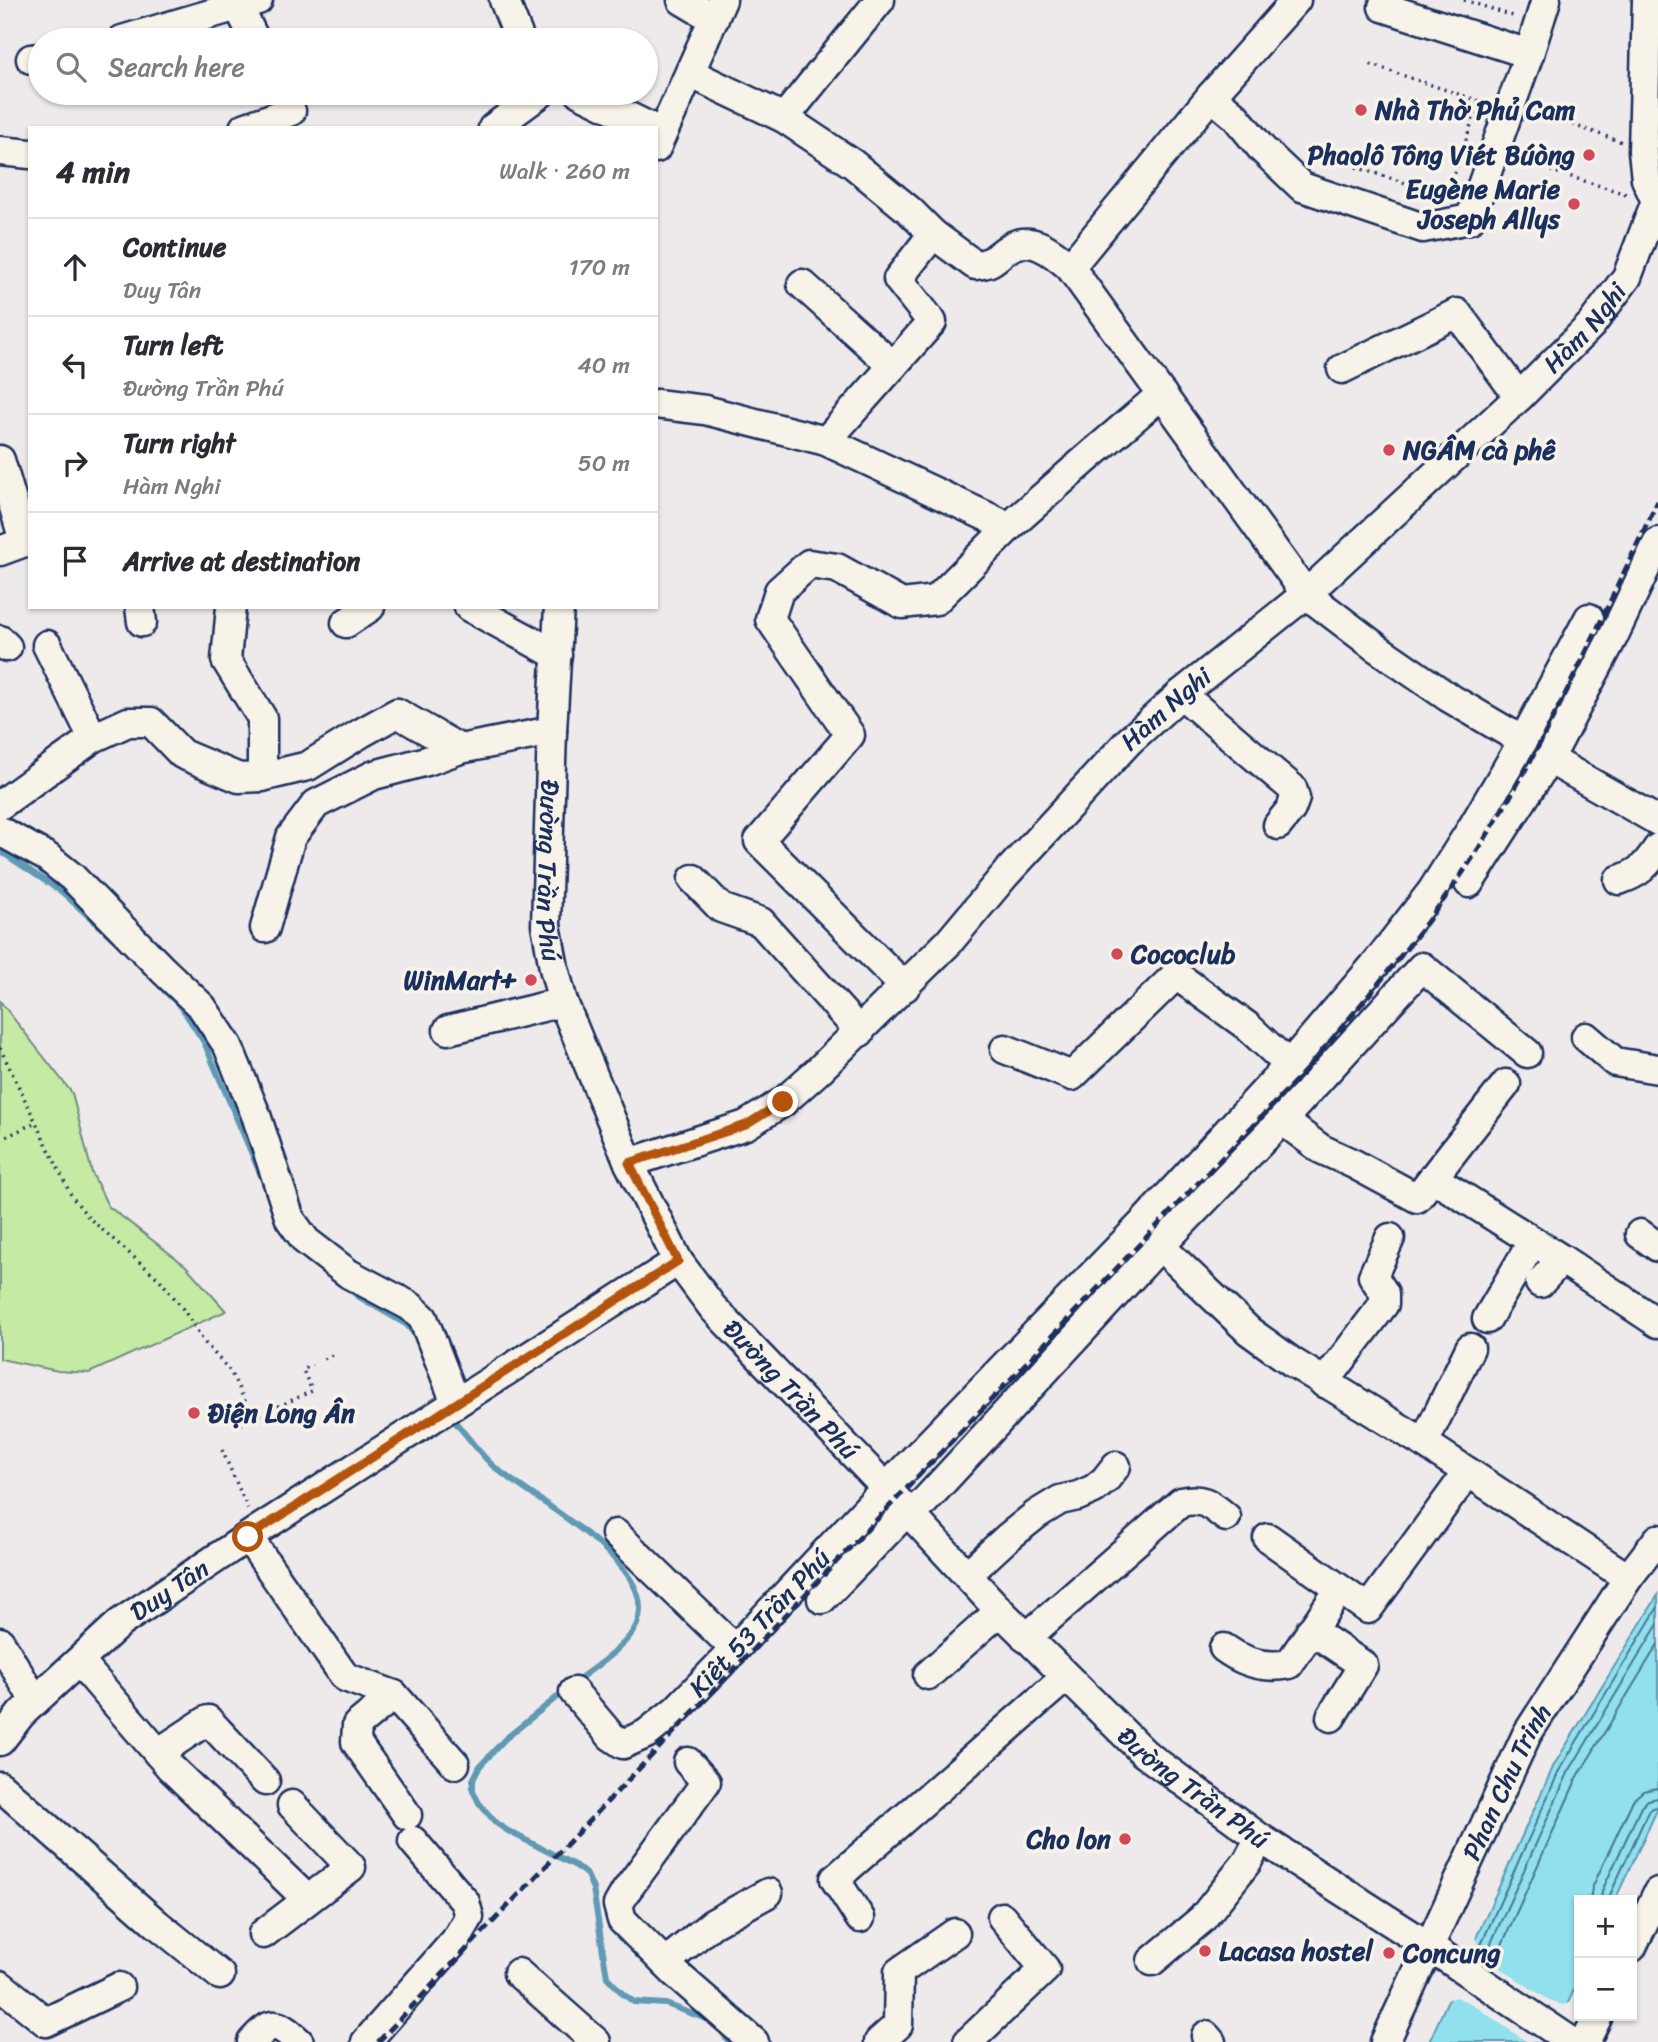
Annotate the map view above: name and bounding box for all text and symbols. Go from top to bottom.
search box [28,28,658,105]
text: Search here [108,44,245,90]
icon: search [52,48,90,86]
place label: Nhà Thờ Phủ Cam [1374,87,1575,133]
marker: Nhà Thờ Phủ Cam [1353,102,1369,118]
place label: Phaolô Tông Viét Búòng [1307,132,1575,178]
text: 4 min [56,145,130,199]
marker: Phaolô Tông Viét Búòng [1581,147,1597,163]
text: Walk · 260 m [499,151,630,192]
place label: Eugène Marie Joseph Allys [1406,166,1561,242]
marker: Eugène Marie Joseph Allys [1566,196,1582,212]
text: Continue [123,224,226,270]
text: 170 m [569,247,630,288]
icon: ahead [56,248,94,286]
text: Duy Tân [123,270,201,311]
street label: Hàm Nghi [1531,271,1639,385]
text: Turn left [123,322,223,368]
text: 40 m [577,345,630,386]
icon: left [56,346,94,384]
text: Đường Trần Phú [123,368,284,409]
text: Turn right [123,420,236,466]
place label: NGÂM cà phê [1402,427,1556,473]
marker: NGÂM cà phê [1381,442,1397,458]
text: 50 m [578,443,630,484]
icon: right [56,444,94,482]
text: Hàm Nghi [123,466,221,507]
text: Arrive at destination [123,538,360,584]
icon: arrive [56,542,94,580]
street label: Hàm Nghi [1109,654,1223,762]
street label: Đường Trần Phú [522,779,575,965]
place label: Cococlub [1130,931,1236,977]
marker: Cococlub [1109,946,1125,962]
place label: WinMart+ [403,957,517,1003]
marker: WinMart+ [523,972,539,988]
route end [767,1086,798,1117]
street label: Đường Trần Phú [711,1308,871,1471]
place label: Điện Long Ân [207,1390,355,1436]
marker: Điện Long Ân [186,1405,202,1421]
route start [232,1521,263,1552]
street label: Kiệt 53 Trần Phú [677,1537,842,1708]
street label: Duy Tân [120,1546,219,1634]
street label: Phan Chu Trinh [1449,1694,1564,1868]
street label: Đường Trần Phú [1106,1715,1278,1861]
place label: Cho lon [1025,1816,1112,1862]
marker: Cho lon [1117,1831,1133,1847]
map controls [1574,1895,1637,2021]
button: + [1574,1895,1637,1958]
place label: Lacasa hostel [1219,1928,1374,1974]
place label: Concung [1402,1930,1501,1976]
marker: Lacasa hostel [1197,1943,1213,1959]
marker: Concung [1381,1945,1397,1961]
button: − [1574,1958,1637,2021]

